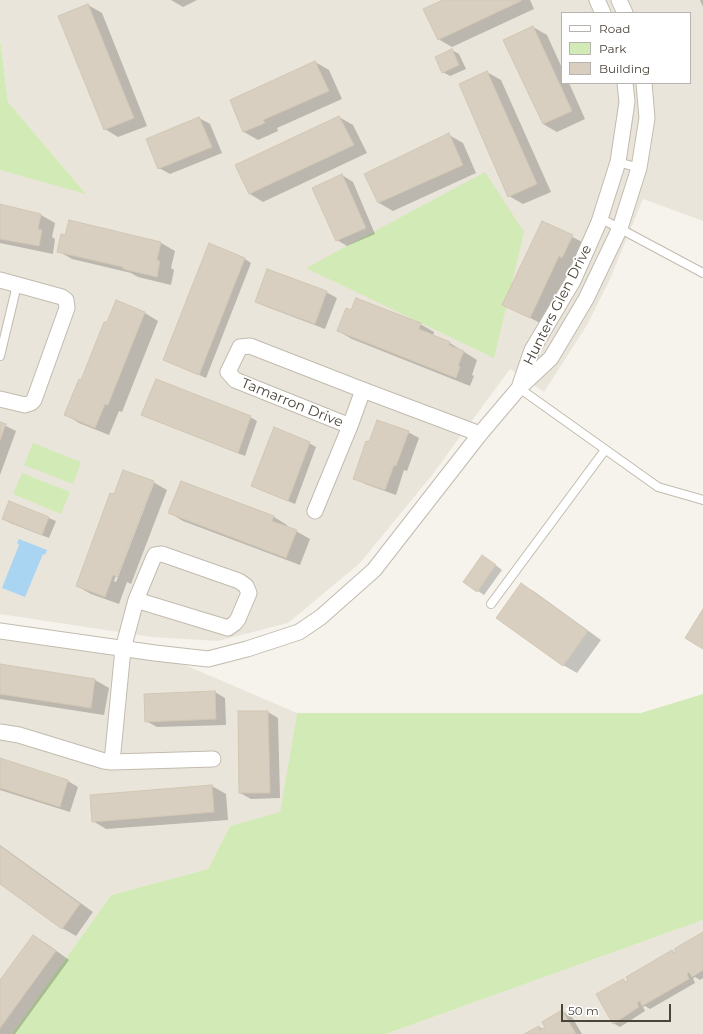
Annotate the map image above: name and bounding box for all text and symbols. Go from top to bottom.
legend [561,12,691,84]
text: Road [599,21,630,36]
text: Park [599,41,626,56]
text: Building [599,61,650,76]
street label: Hunters Glen Drive [520,242,596,368]
street label: Tamarron Drive [239,375,345,431]
scale bar [563,996,673,1022]
text: 50 m [568,1003,599,1018]

